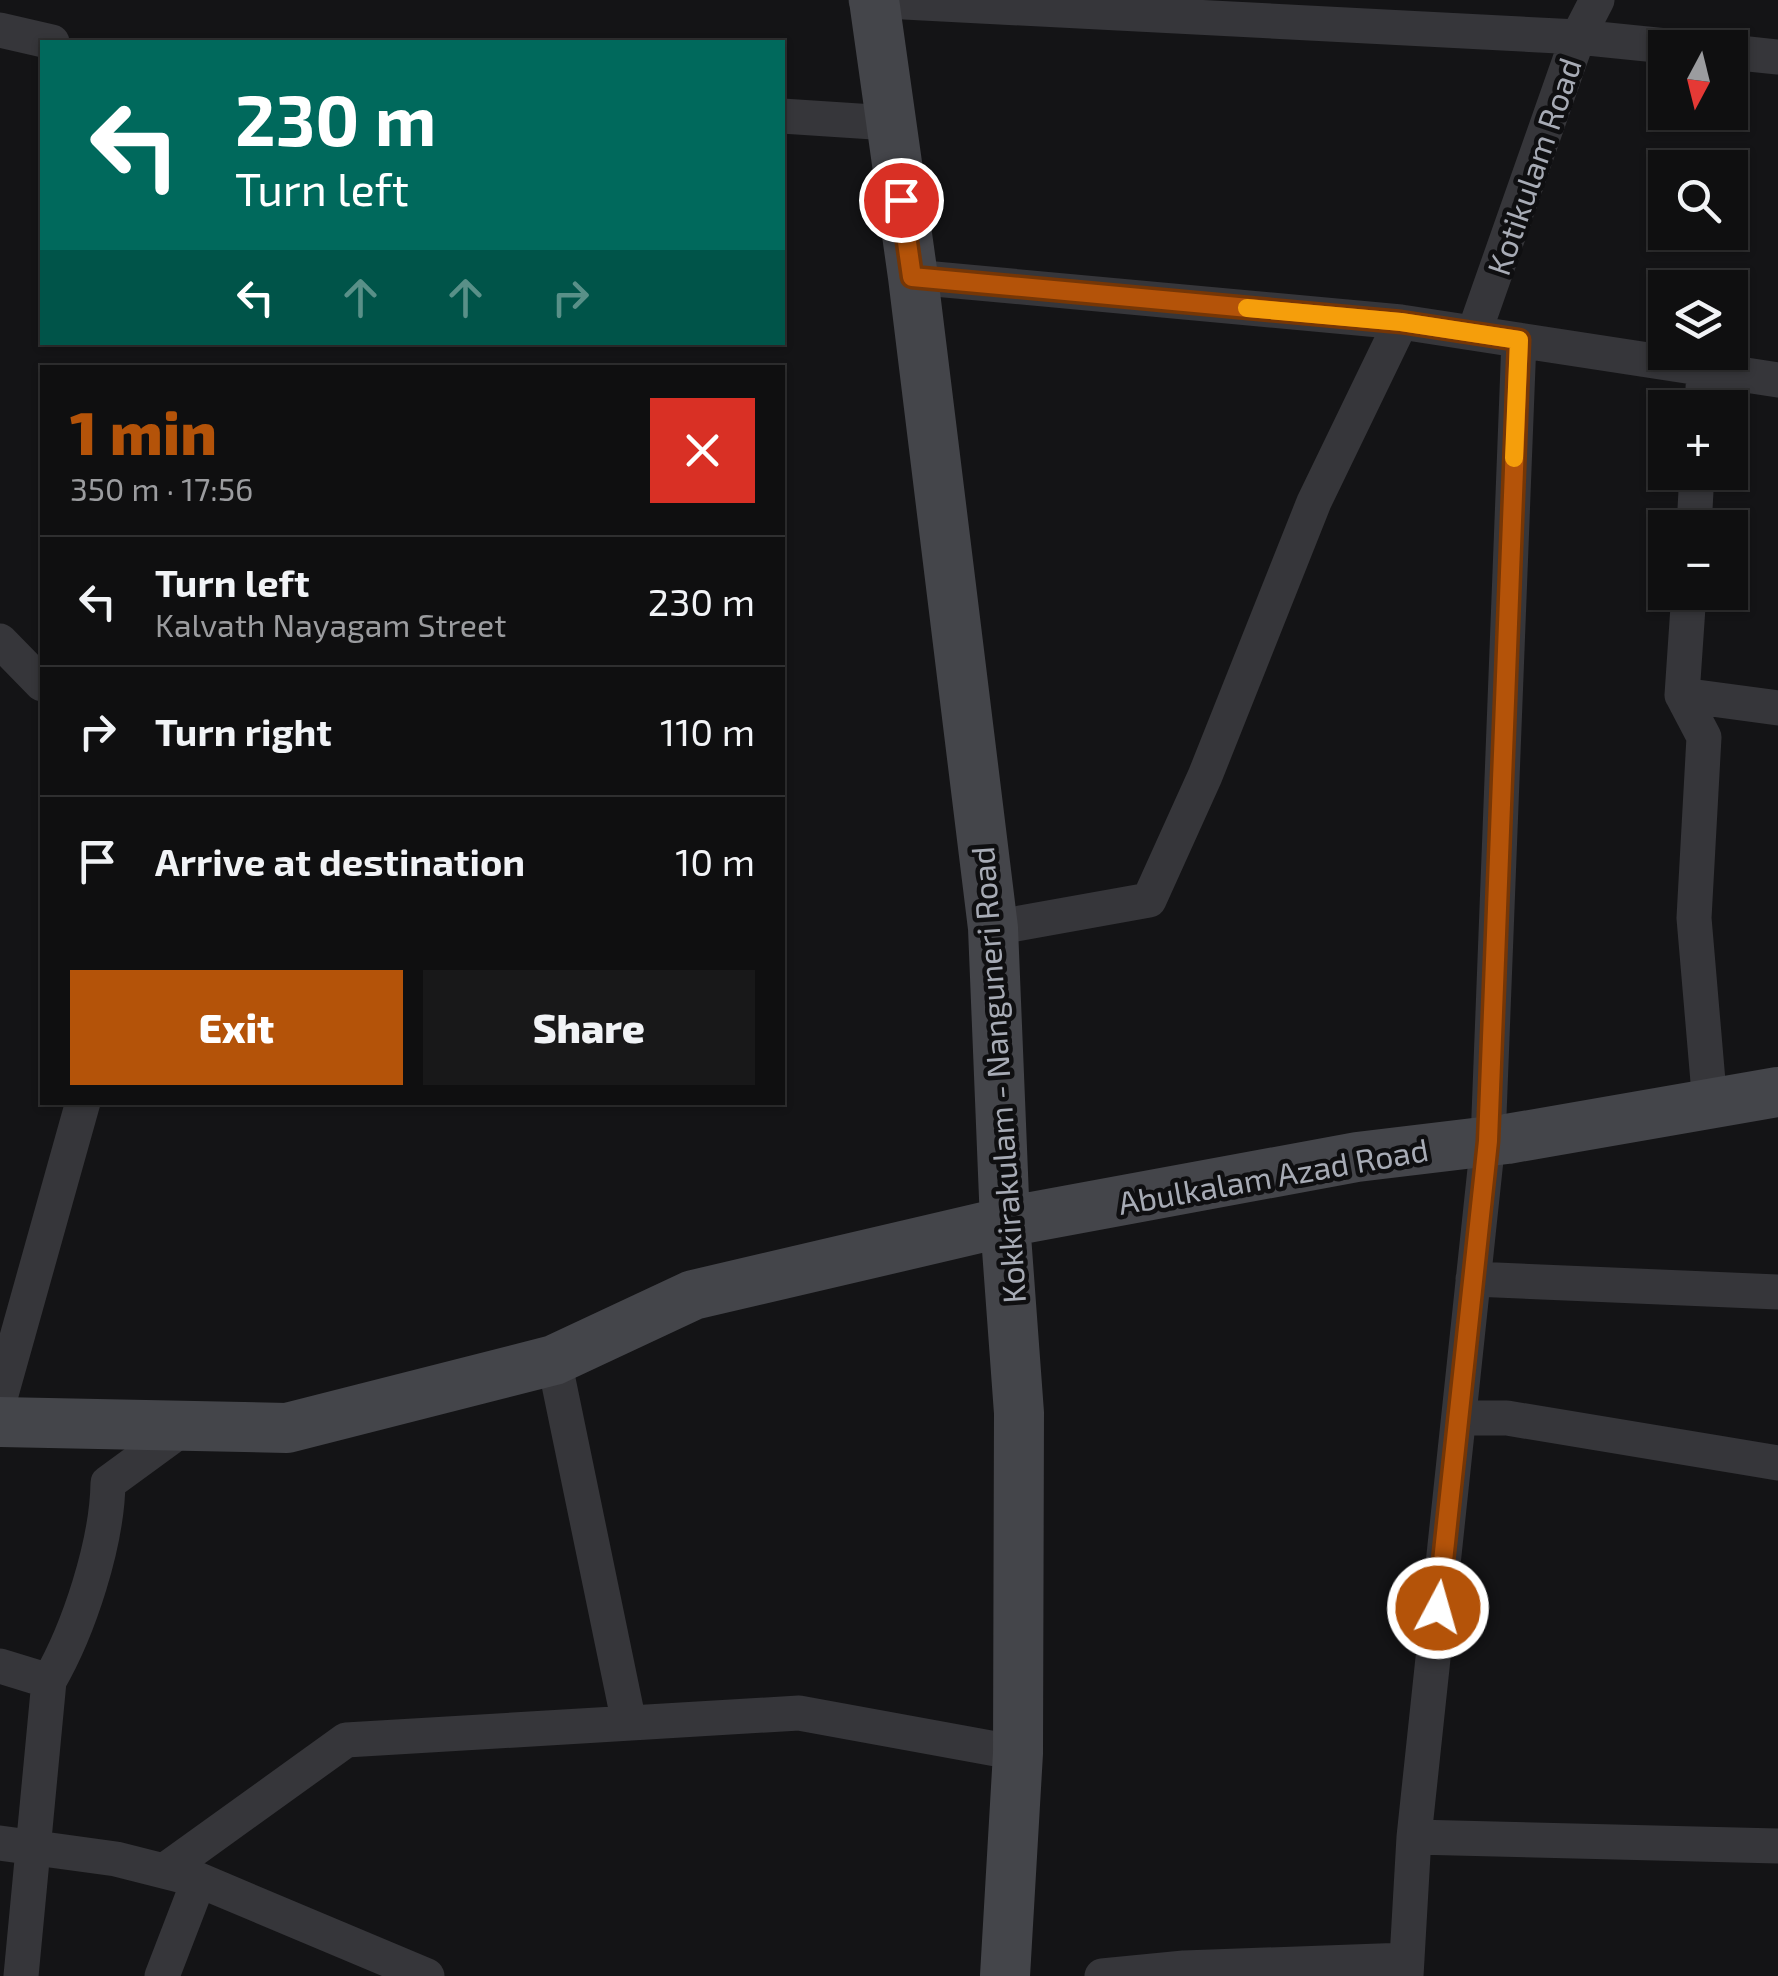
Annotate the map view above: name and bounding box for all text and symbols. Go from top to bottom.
north arrow [1648,30,1748,130]
map controls [1648,30,1748,610]
street label: Kotikulam Road [1478,52,1588,280]
text: 230 m [235,76,436,160]
icon: left [70,80,200,210]
button: search [1648,150,1748,250]
pin [859,158,944,243]
text: Turn left [235,161,409,215]
icon: arrive [874,173,929,228]
icon: left [228,270,283,325]
icon: ahead [333,270,388,325]
icon: ahead [438,270,493,325]
icon: right [543,270,598,325]
button: layers [1648,270,1748,370]
button: + [1648,390,1748,490]
text: 1 min [70,395,217,467]
button: close [650,398,755,503]
text: 350 m · 17:56 [70,469,253,507]
button: − [1648,510,1748,610]
text: Turn left [155,559,310,605]
icon: left [70,574,125,629]
text: 230 m [648,578,755,624]
text: Kalvath Nayagam Street [155,605,506,643]
icon: right [70,704,125,759]
text: Turn right [155,708,332,754]
text: 110 m [660,708,755,754]
icon: arrive [70,834,125,889]
text: Arrive at destination [155,838,525,884]
text: 10 m [675,838,755,884]
street label: Kokkirakulam - Nanguneri Road [962,845,1032,1305]
button: Exit [70,970,403,1085]
button: Share [423,970,755,1085]
street label: Abulkalam Azad Road [1115,1129,1431,1221]
position arrow [1386,1556,1490,1660]

